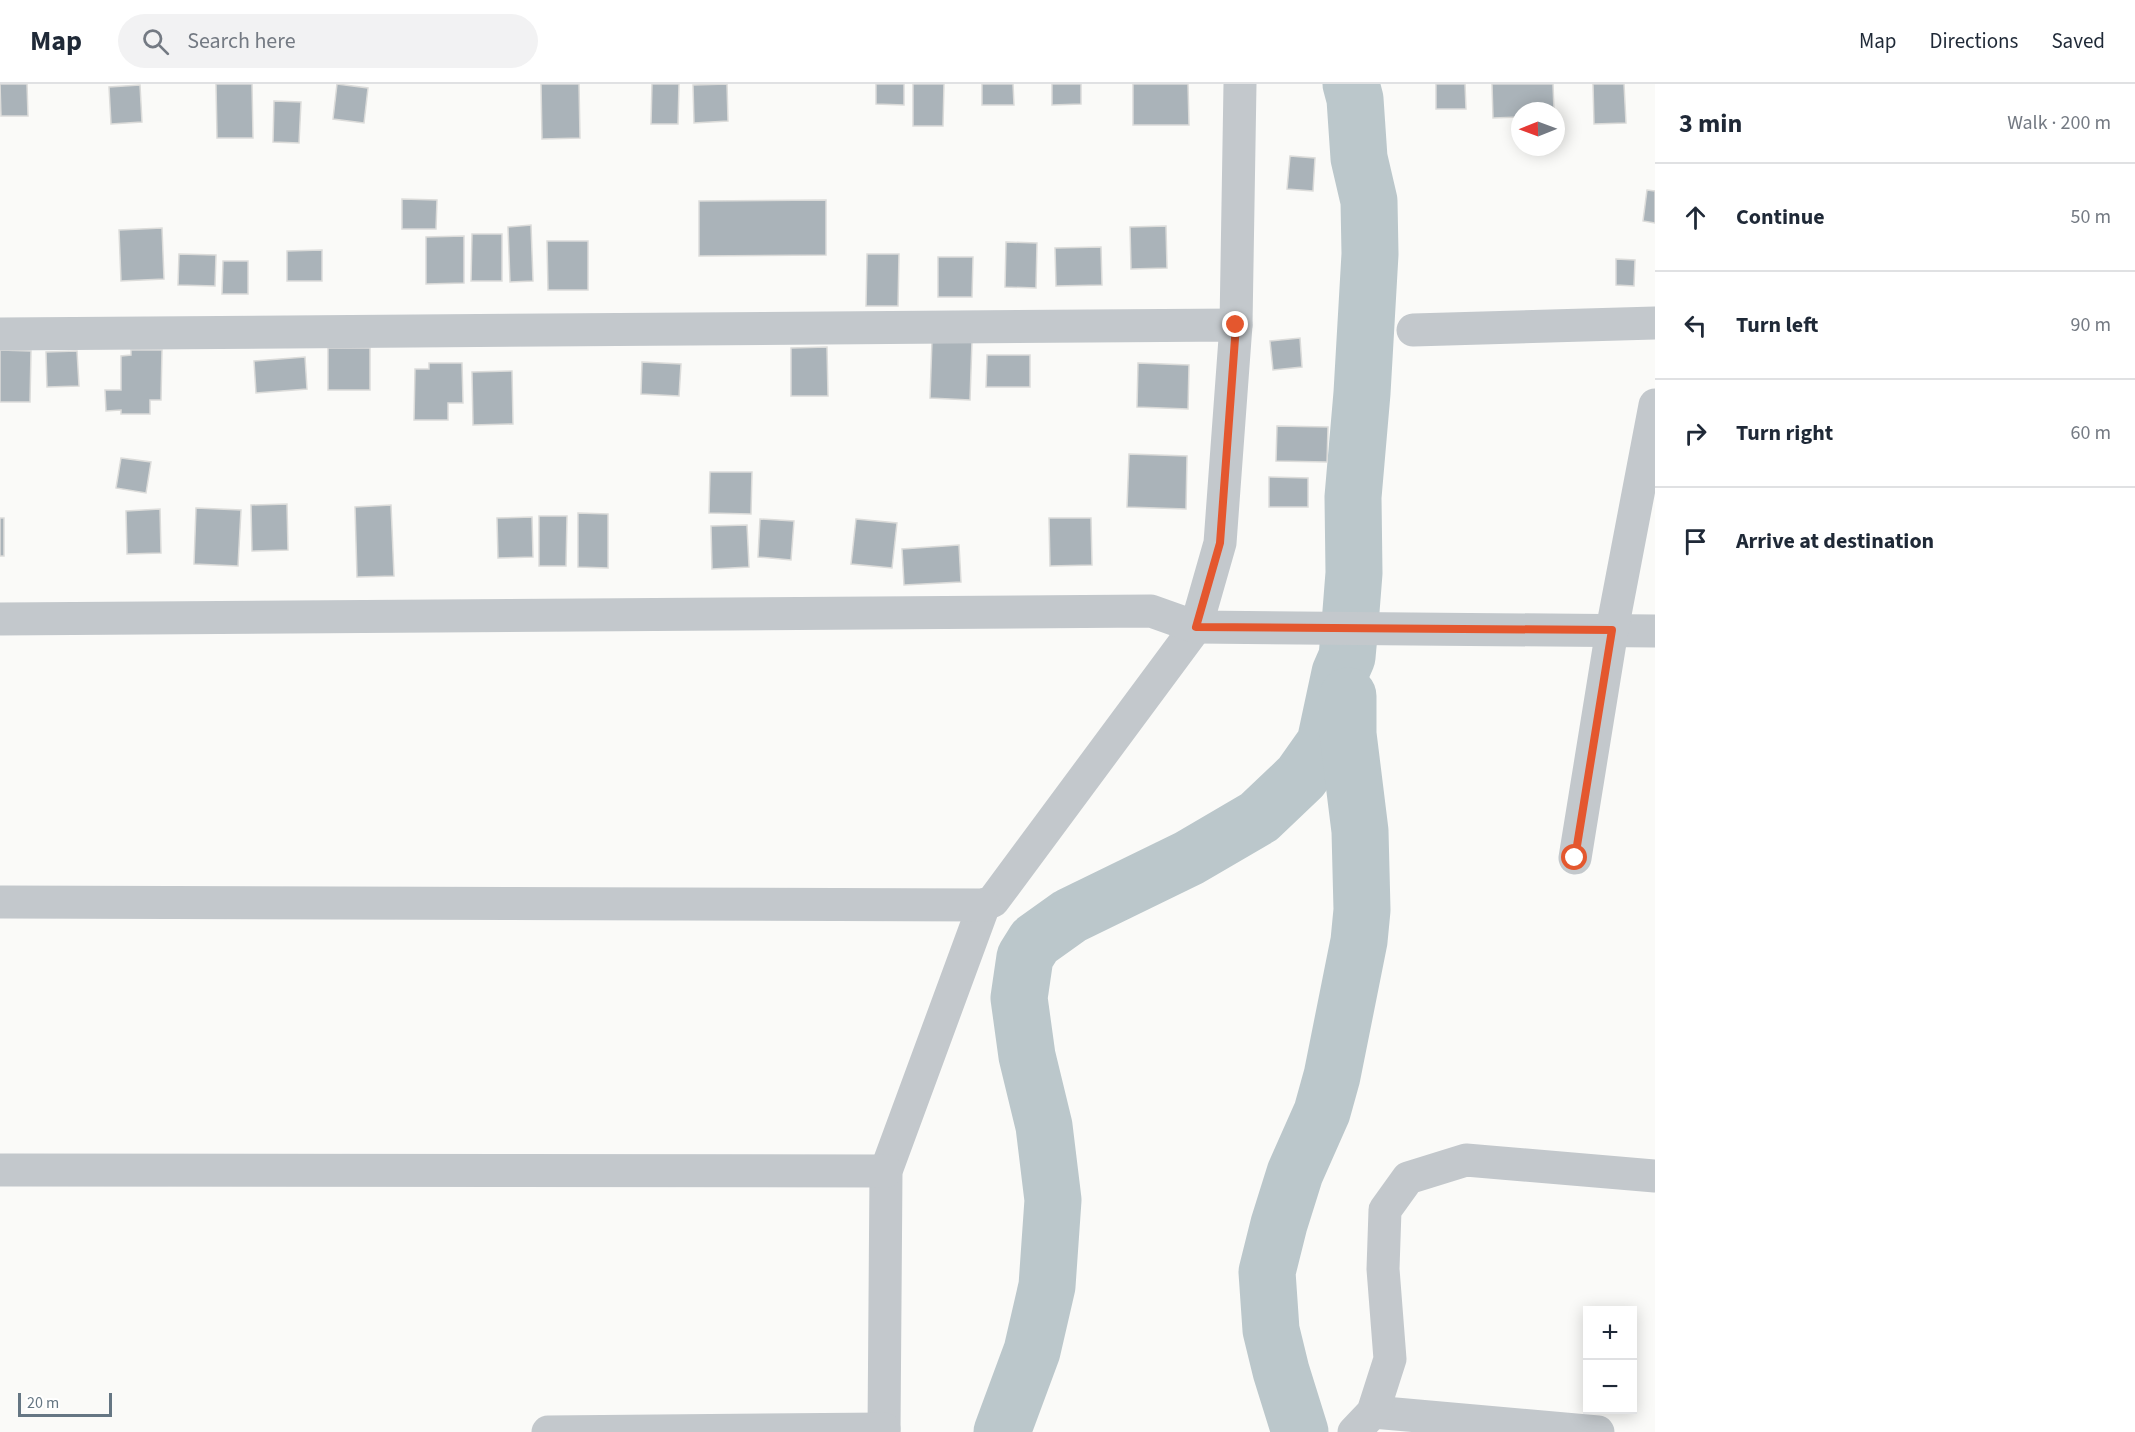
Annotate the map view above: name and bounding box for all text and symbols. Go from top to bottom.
search box [118,14,538,68]
text: Map [30,21,82,61]
icon: search [139,25,172,58]
text: Search here [187,25,296,57]
text: Map [1859,26,1897,56]
text: Directions [1930,26,2018,56]
text: Saved [2051,26,2105,56]
north arrow [1511,102,1565,156]
text: 3 min [1679,105,1742,142]
text: Walk · 200 m [2007,109,2111,137]
icon: ahead [1679,201,1712,234]
text: Continue [1736,201,1825,233]
text: 50 m [2071,203,2111,231]
icon: left [1679,309,1712,342]
text: Turn left [1736,309,1818,341]
route end [1222,311,1248,337]
text: 90 m [2071,311,2111,339]
icon: right [1679,417,1712,450]
text: Turn right [1736,417,1833,449]
text: 60 m [2071,419,2111,447]
icon: arrive [1679,525,1712,558]
text: Arrive at destination [1736,525,1934,557]
route start [1561,844,1587,870]
map controls [1583,1306,1637,1414]
button: + [1583,1306,1637,1360]
button: − [1583,1360,1637,1414]
scale bar [18,1390,112,1418]
text: 20 m [27,1392,59,1414]

